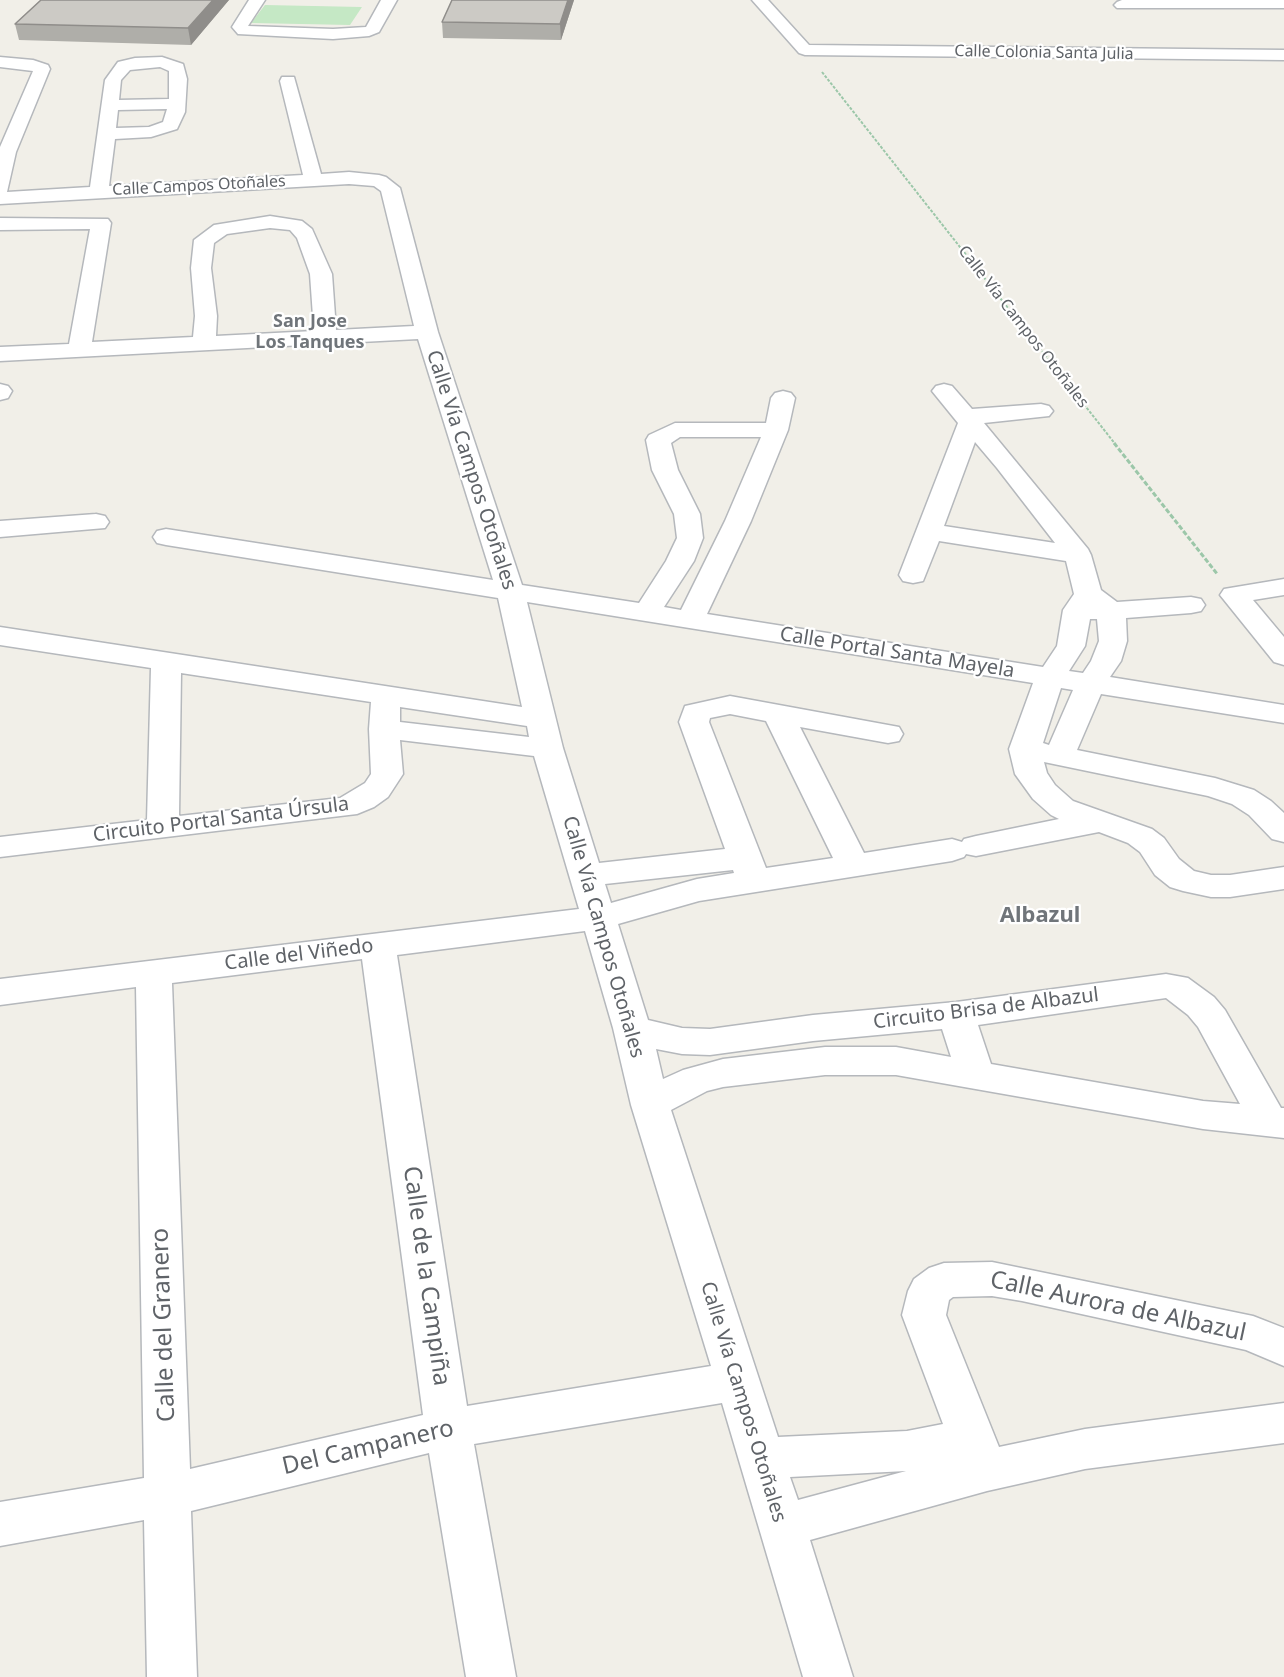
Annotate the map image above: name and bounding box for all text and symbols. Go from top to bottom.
street label: Calle Colonia Santa Julia [954,42,1134,64]
street label: Calle Campos Otoñales [112,172,286,200]
street label: Calle Vía Campos Otoñales [954,242,1092,412]
district label: San Jose Los Tanques [255,311,365,354]
street label: Calle Vía Campos Otoñales [421,347,521,593]
street label: Calle Portal Santa Mayela [778,623,1016,683]
street label: Circuito Portal Santa Úrsula [92,792,350,848]
street label: Calle Vía Campos Otoñales [557,813,649,1061]
district label: Albazul [1000,903,1080,929]
street label: Calle del Viñedo [223,934,375,976]
street label: Circuito Brisa de Albazul [872,983,1100,1035]
street label: Calle de la Campiña [396,1164,456,1388]
street label: Calle del Granero [146,1227,182,1423]
street label: Calle Aurora de Albazul [988,1266,1248,1348]
street label: Calle Vía Campos Otoñales [695,1279,791,1525]
street label: Del Campanero [279,1414,457,1482]

